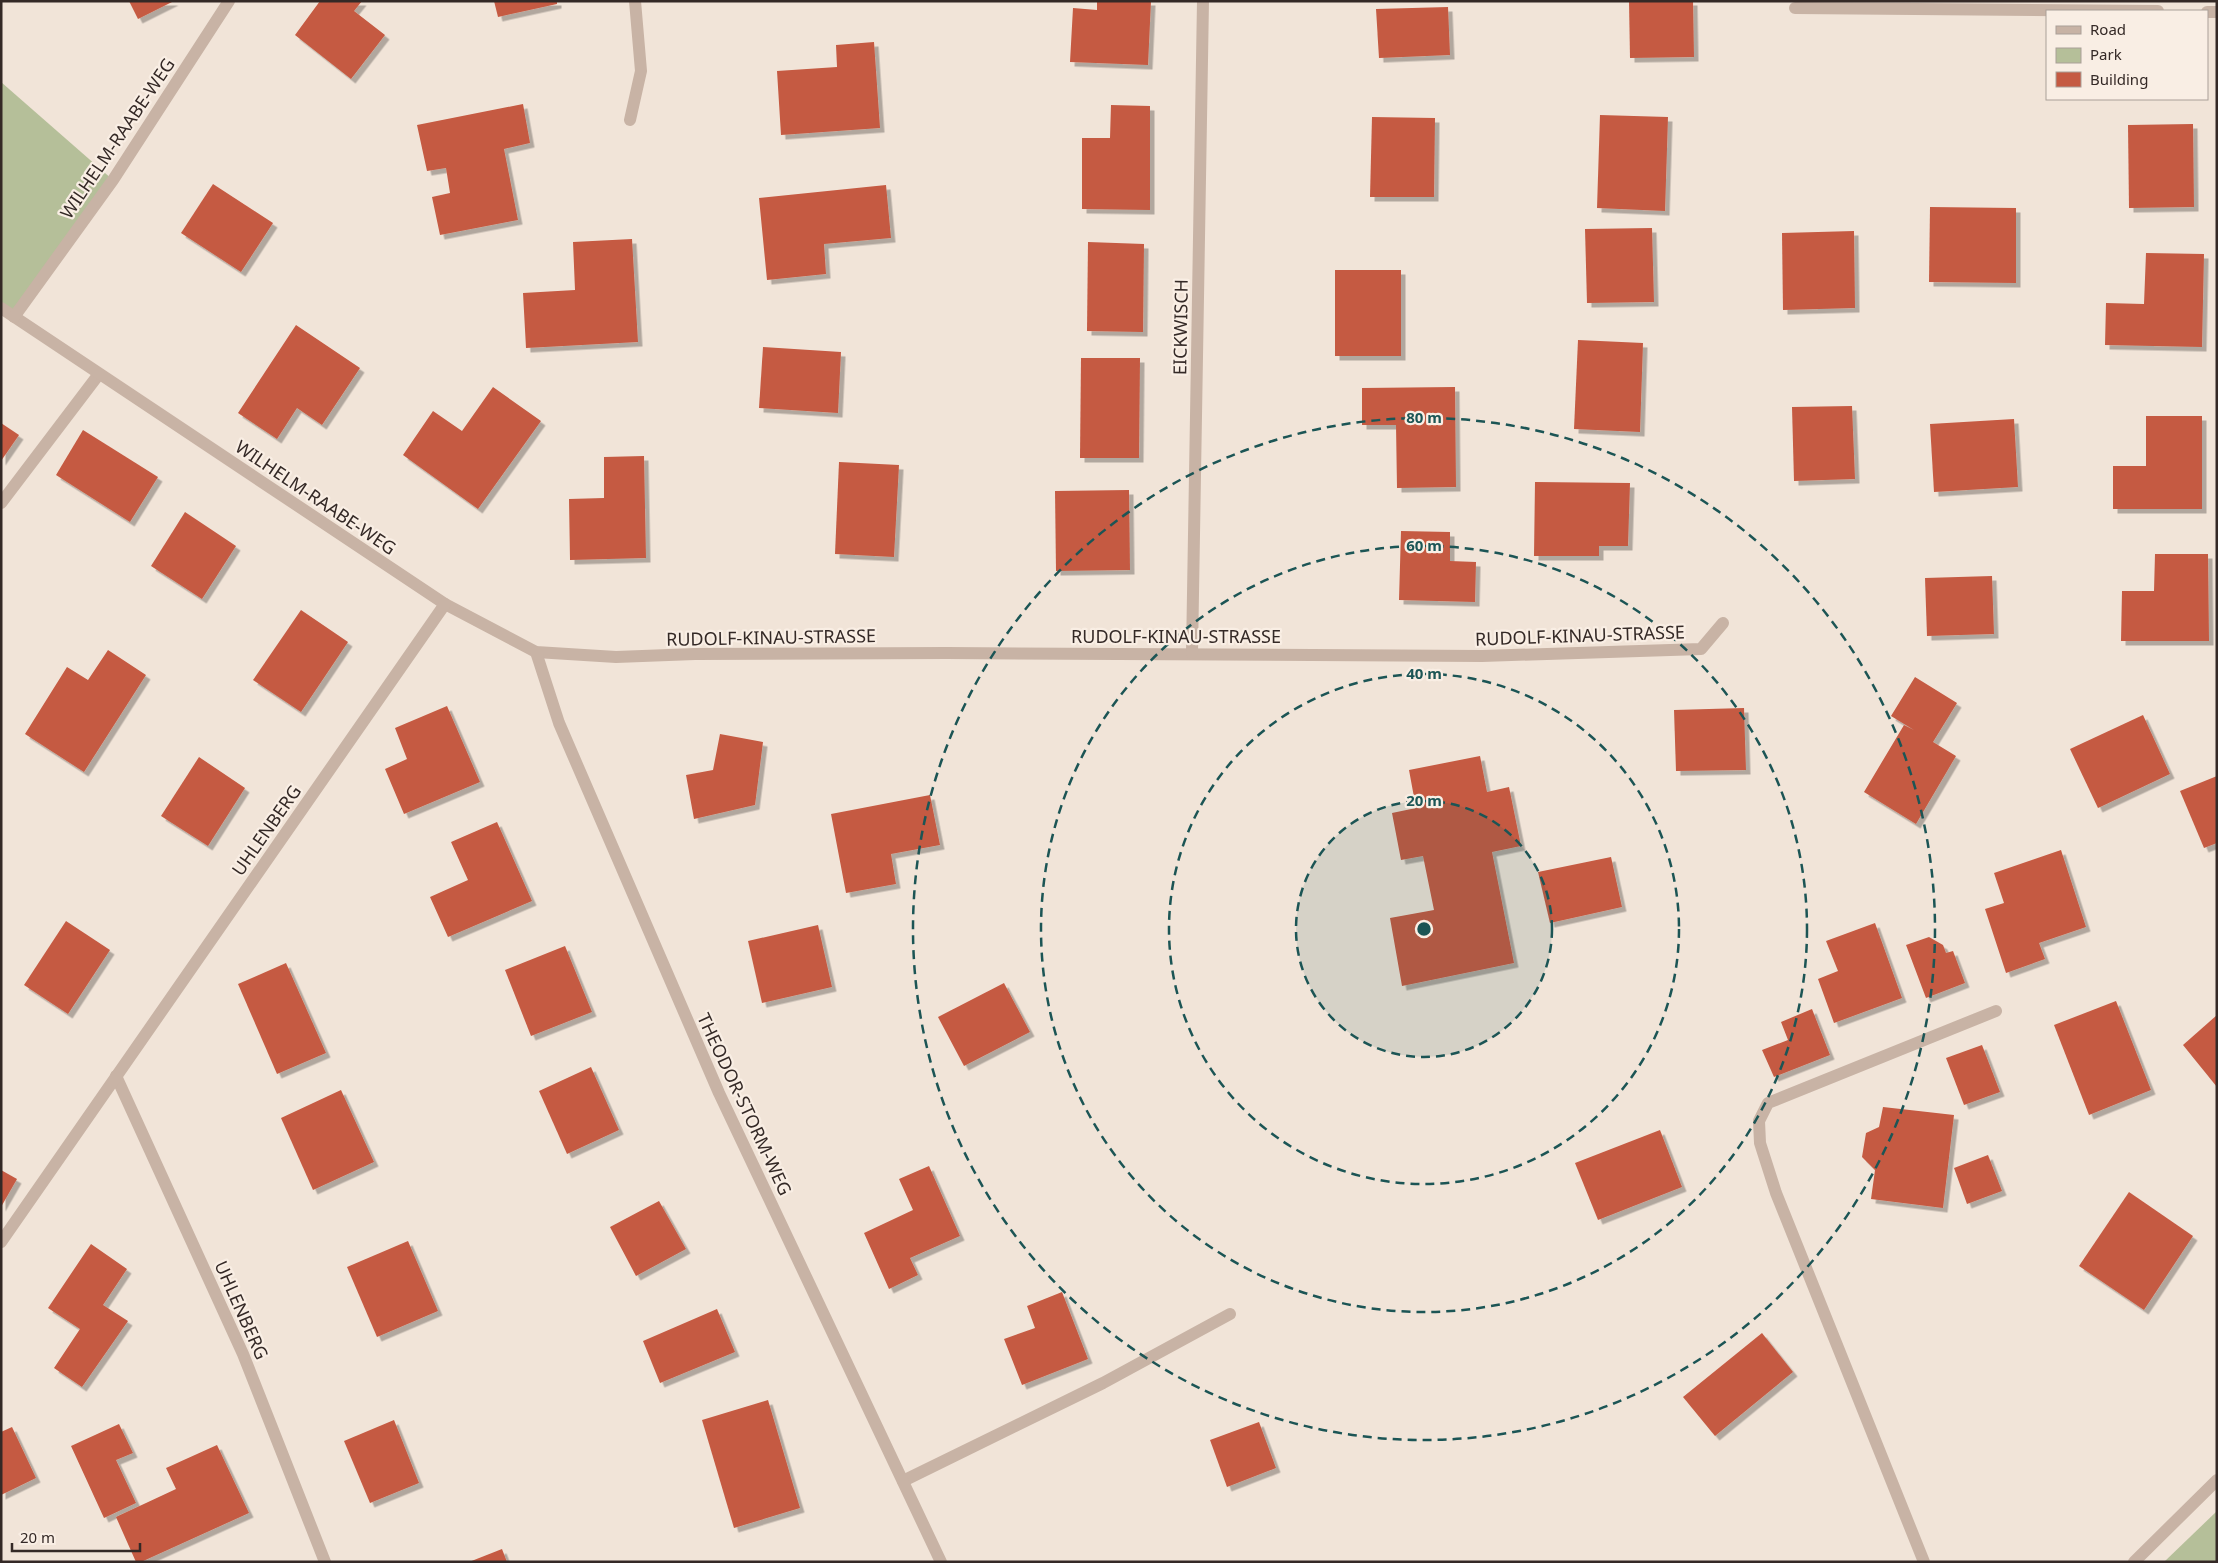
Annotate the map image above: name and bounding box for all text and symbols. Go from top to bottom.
legend [2046,10,2208,100]
text: Road [2090,19,2126,39]
text: Park [2090,44,2122,64]
street label: WILHELM-RAABE-WEG [54,53,180,223]
text: Building [2090,69,2148,89]
street label: EICKWISCH [1167,279,1193,375]
text: 80 m [1406,407,1442,427]
street label: WILHELM-RAABE-WEG [231,434,401,560]
text: 60 m [1406,535,1442,555]
street label: RUDOLF-KINAU-STRASSE [1475,619,1685,651]
street label: RUDOLF-KINAU-STRASSE [666,623,876,651]
street label: RUDOLF-KINAU-STRASSE [1071,624,1281,648]
text: 40 m [1406,663,1442,683]
street label: UHLENBERG [226,780,306,880]
text: 20 m [1406,790,1442,810]
centre of rings [1415,920,1433,938]
street label: THEODOR-STORM-WEG [692,1009,798,1199]
street label: UHLENBERG [210,1257,274,1363]
scale bar [12,1520,140,1552]
text: 20 m [20,1527,55,1547]

